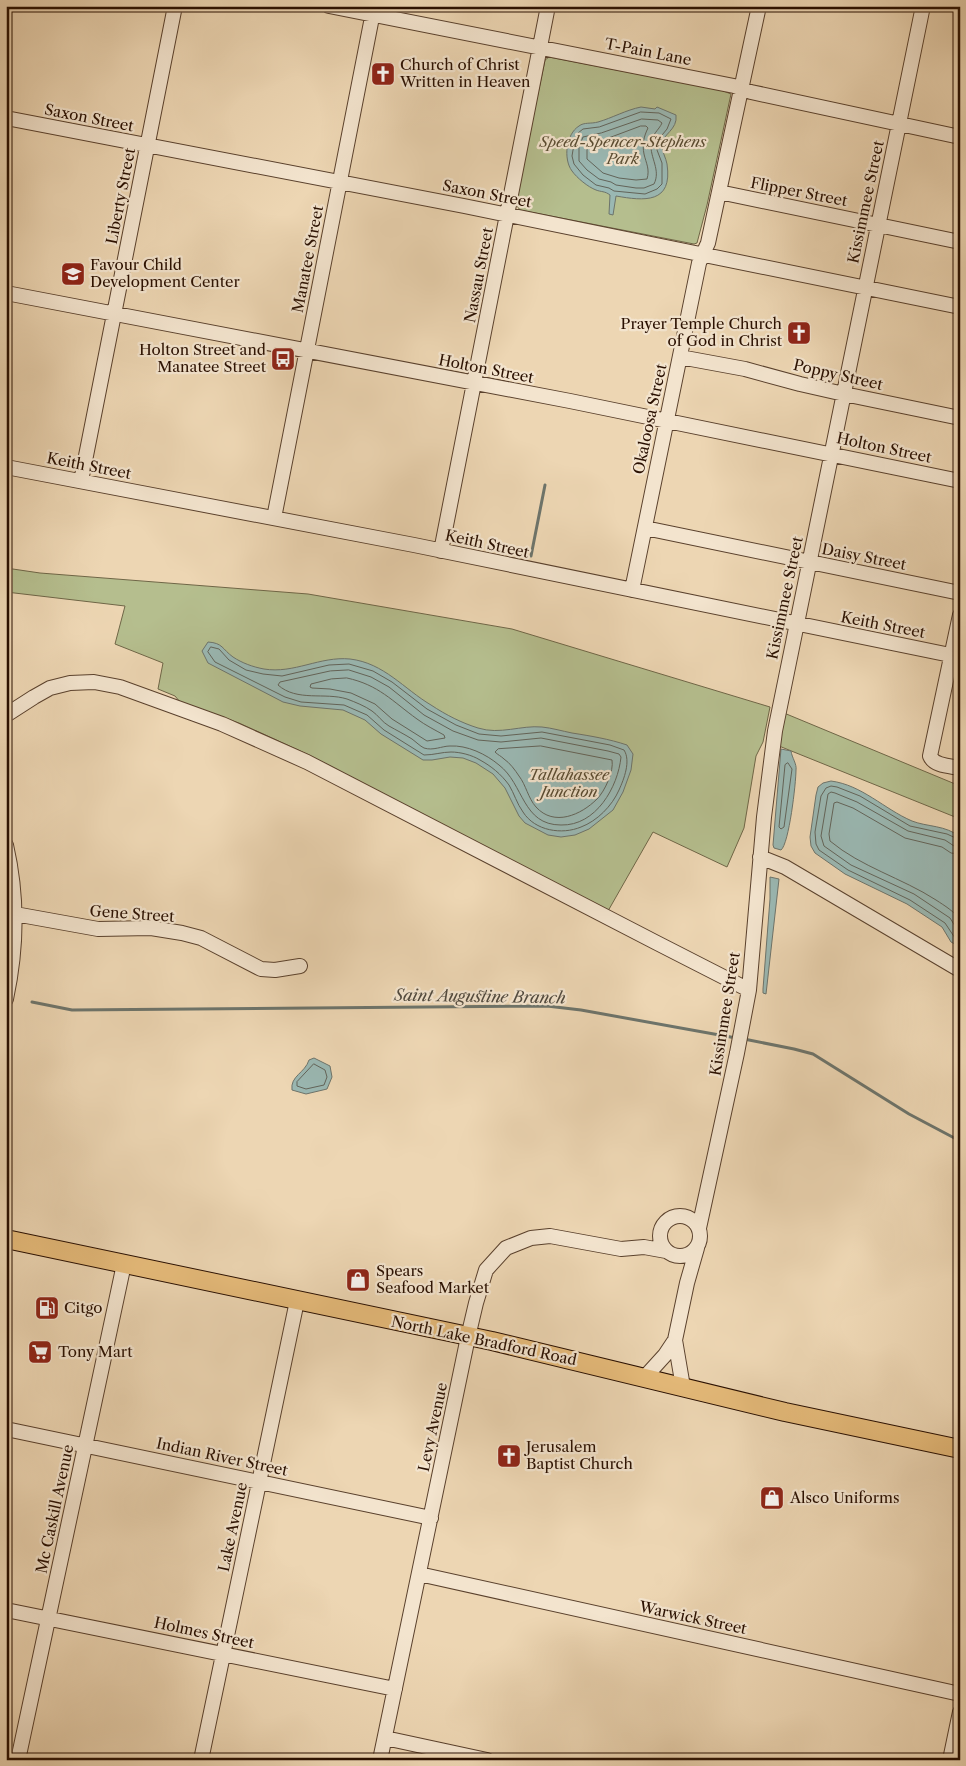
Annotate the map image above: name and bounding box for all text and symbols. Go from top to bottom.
street label: T-Pain Lane [603,34,693,69]
place label: Church of Christ Written in Heaven [399,55,531,91]
church icon: Church of Christ Written in Heaven [370,61,396,87]
street label: Saxon Street [43,100,136,136]
park label: Speed-Spencer-Stephens Park [539,132,707,168]
street label: Kissimmee Street [843,138,888,265]
street label: Liberty Street [102,145,139,246]
street label: Flipper Street [749,173,850,210]
street label: Saxon Street [441,176,534,212]
street label: Manatee Street [288,203,327,314]
street label: Nassau Street [460,225,497,324]
place label: Favour Child Development Center [90,255,240,291]
school or university icon: Favour Child Development Center [60,261,86,287]
place label: Prayer Temple Church of God in Christ [621,314,783,350]
church icon: Prayer Temple Church of God in Christ [786,320,812,346]
place label: Holton Street and Manatee Street [139,340,267,376]
bus stop icon: Holton Street and Manatee Street [270,346,296,372]
street label: Holton Street [437,350,536,387]
street label: Poppy Street [792,355,885,394]
street label: Okaloosa Street [629,361,671,476]
street label: Holton Street [835,428,934,467]
street label: Keith Street [45,448,134,483]
street label: Keith Street [443,525,532,562]
street label: Kissimmee Street [762,534,807,661]
street label: Daisy Street [820,539,909,574]
street label: Keith Street [839,607,928,642]
park label: Tallahassee Junction [529,765,610,801]
street label: Gene Street [89,901,176,926]
street label: Kissimmee Street [705,950,744,1077]
water label: Saint Augustine Branch [393,984,566,1007]
place label: Spears Seafood Market [376,1261,490,1297]
shop icon: Spears Seafood Market [345,1267,371,1293]
fuel station icon: Citgo [34,1295,60,1321]
place label: Citgo [64,1298,102,1317]
street label: North Lake Bradford Road [390,1312,578,1369]
supermarket icon: Tony Mart [27,1339,53,1365]
place label: Tony Mart [58,1342,133,1361]
street label: Levy Avenue [414,1381,451,1473]
street label: Indian River Street [155,1433,290,1480]
place label: Jerusalem Baptist Church [524,1437,633,1473]
street label: Mc Caskill Avenue [32,1443,77,1575]
church icon: Jerusalem Baptist Church [496,1443,522,1469]
street label: Lake Avenue [214,1480,251,1573]
shop icon: Alsco Uniforms [759,1485,785,1511]
place label: Alsco Uniforms [789,1488,900,1507]
street label: Warwick Street [637,1597,749,1638]
street label: Holmes Street [152,1613,256,1653]

